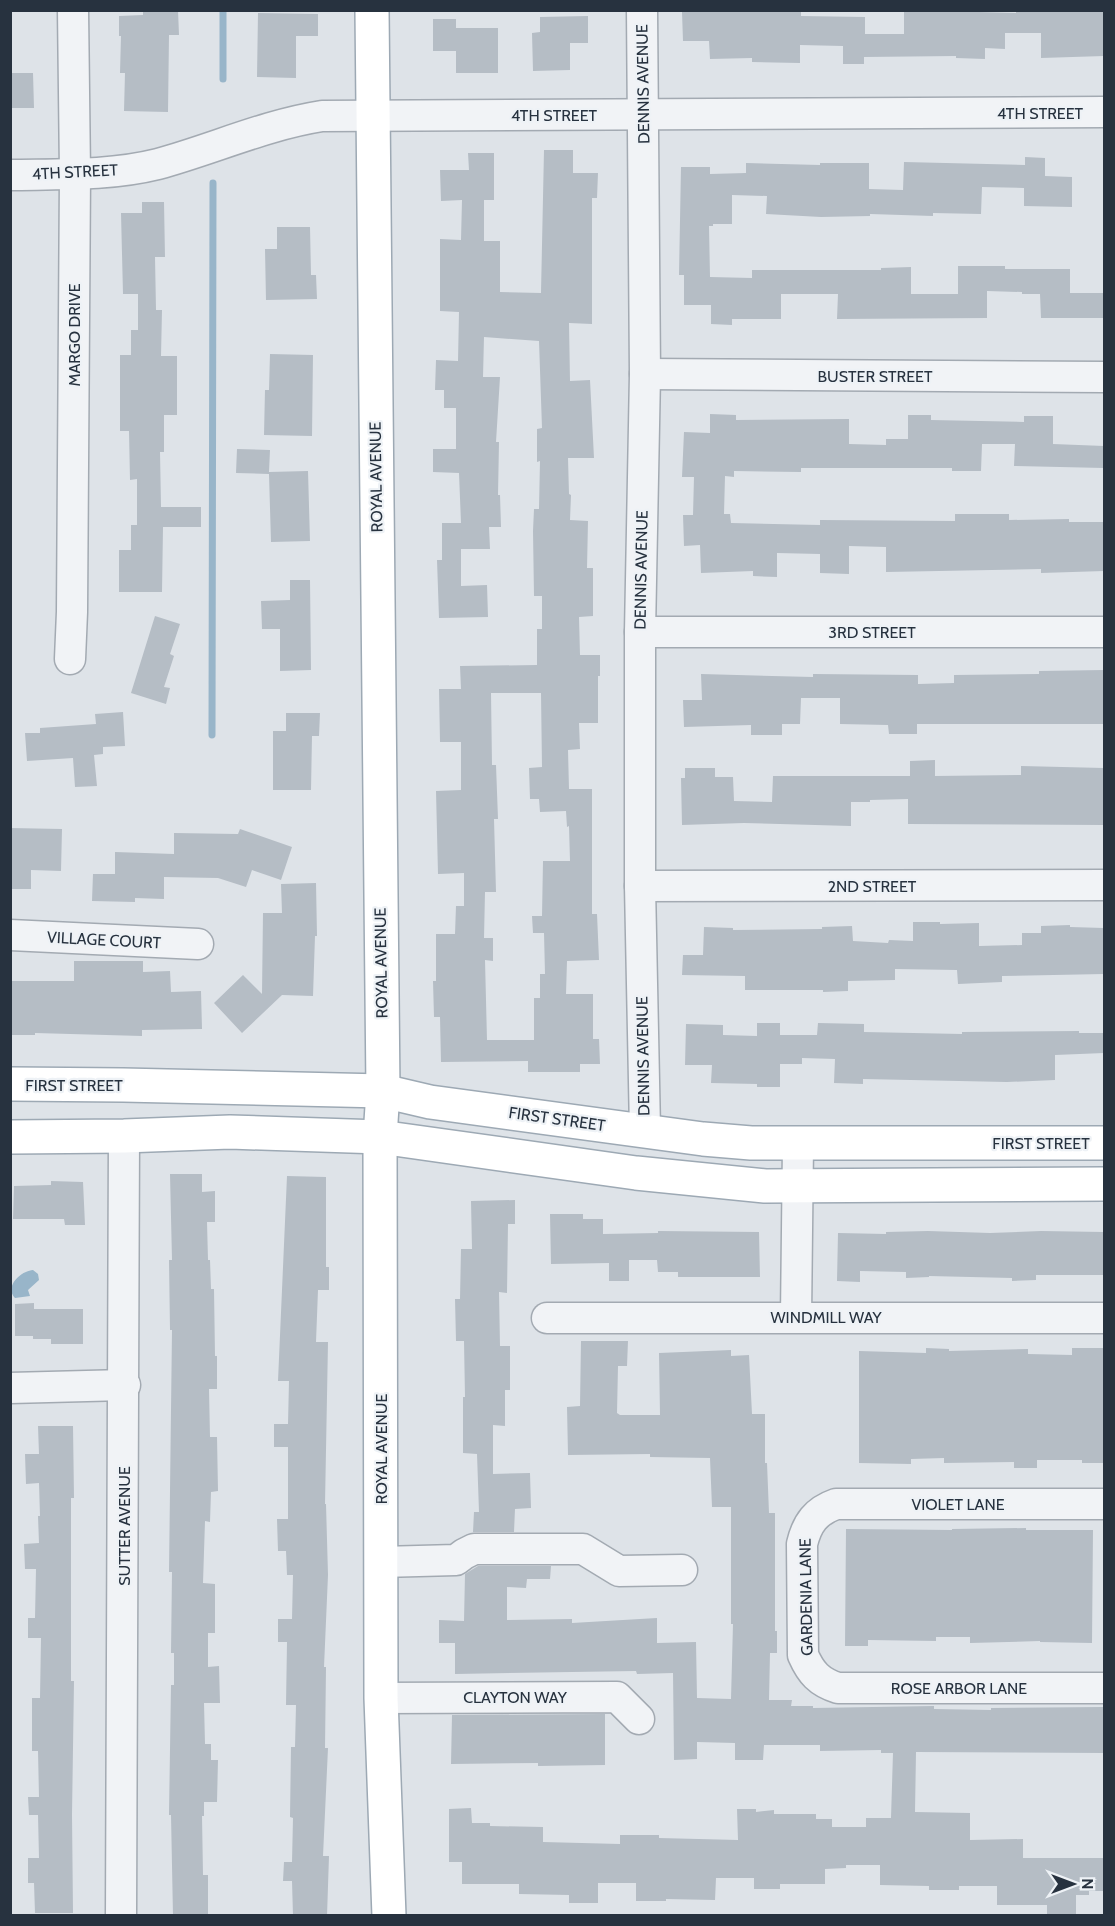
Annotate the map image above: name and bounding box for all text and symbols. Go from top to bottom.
street label: DENNIS AVENUE [632,24,654,144]
street label: 4TH STREET [997,104,1084,123]
street label: 4TH STREET [511,106,598,125]
street label: 4TH STREET [31,160,119,184]
street label: MARGO DRIVE [65,283,84,387]
street label: BUSTER STREET [818,367,933,386]
street label: ROYAL AVENUE [366,421,386,532]
street label: DENNIS AVENUE [630,510,652,630]
street label: 3RD STREET [828,623,916,642]
street label: 2ND STREET [828,877,917,896]
street label: ROYAL AVENUE [371,907,391,1018]
street label: VILLAGE COURT [46,928,162,953]
street label: DENNIS AVENUE [632,996,654,1116]
street label: FIRST STREET [25,1076,123,1095]
street label: FIRST STREET [507,1103,607,1135]
street label: FIRST STREET [992,1134,1090,1153]
street label: WINDMILL WAY [770,1308,882,1327]
street label: ROYAL AVENUE [372,1394,391,1504]
street label: SUTTER AVENUE [115,1466,134,1586]
street label: VIOLET LANE [911,1495,1005,1514]
street label: GARDENIA LANE [795,1538,817,1656]
street label: ROSE ARBOR LANE [891,1679,1027,1698]
street label: CLAYTON WAY [463,1688,568,1707]
north arrow [1043,1854,1103,1914]
text: N [1078,1878,1097,1890]

